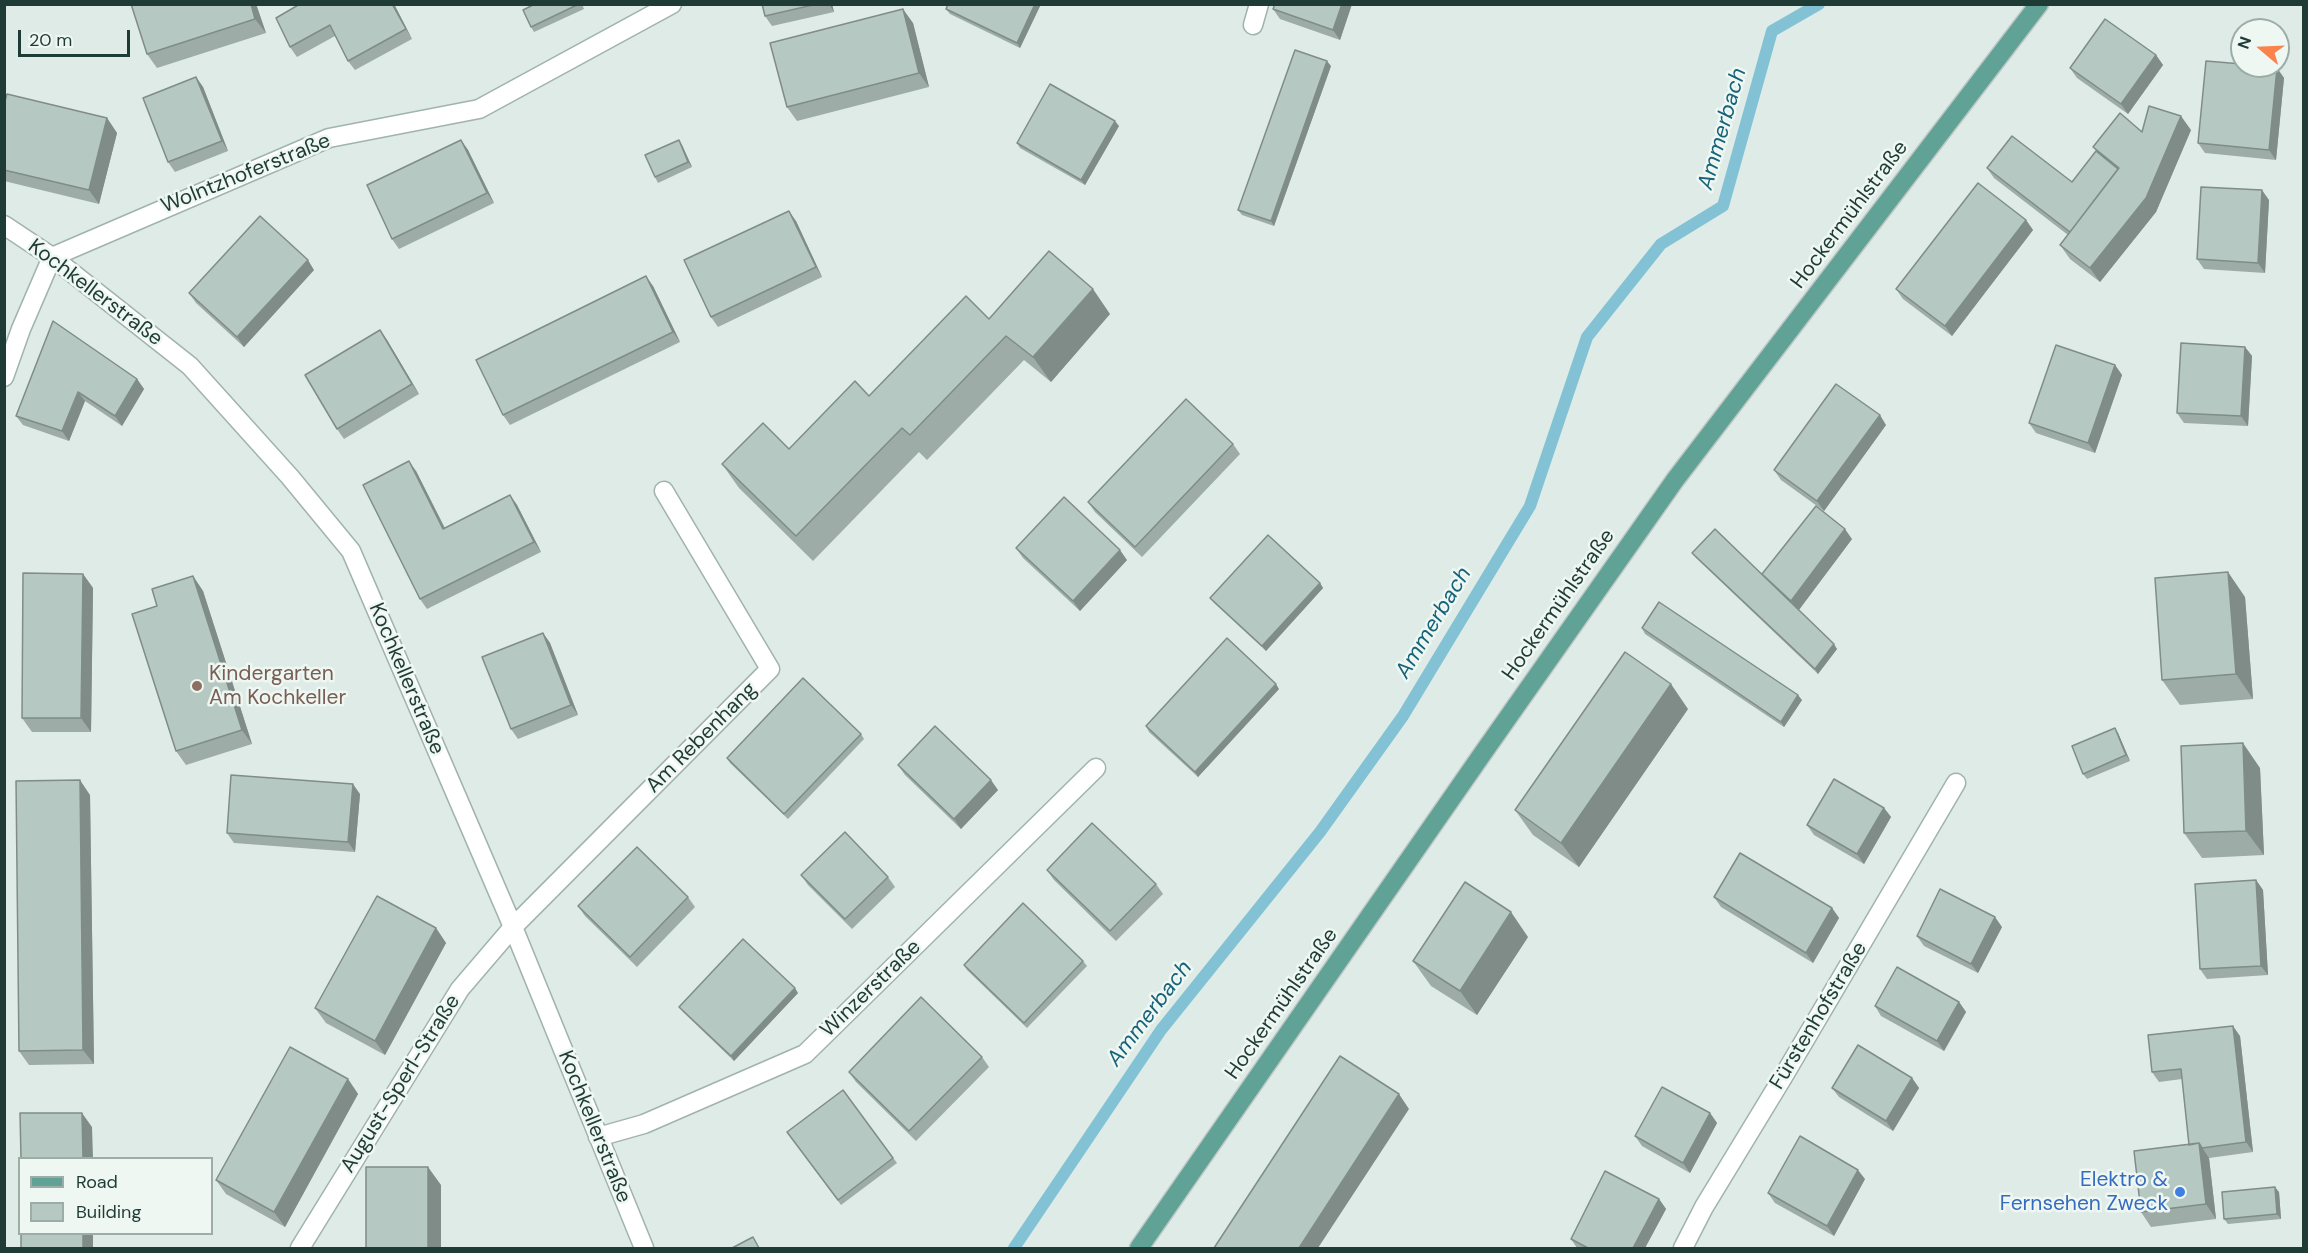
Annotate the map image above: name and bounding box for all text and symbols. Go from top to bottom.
scale bar [21,18,134,56]
north arrow [2230,18,2290,78]
text: 20 m [29,28,72,52]
text: N [2233,34,2256,52]
water label: Ammerbach [1693,65,1753,193]
street label: Wolntzhoferstraße [158,129,334,219]
street label: Hockermühlstraße [1786,136,1914,294]
street label: Kochkellerstraße [23,234,167,352]
street label: Hockermühlstraße [1497,525,1621,685]
water label: Ammerbach [1390,563,1478,683]
street label: Kochkellerstraße [363,600,449,758]
place label: Kindergarten Am Kochkeller [209,661,346,711]
street label: Am Rebenhang [641,677,763,799]
marker: Kindergarten Am Kochkeller [190,679,204,693]
street label: Hockermühlstraße [1220,924,1344,1084]
street label: Winzerstraße [816,935,926,1043]
street label: Fürstenhofstraße [1765,938,1873,1094]
water label: Ammerbach [1102,956,1198,1072]
street label: August-Sperl-Straße [336,990,466,1178]
street label: Kochkellerstraße [552,1047,636,1207]
legend [18,1157,213,1235]
place label: Elektro & Fernsehen Zweck [2000,1167,2168,1217]
text: Road [76,1170,118,1194]
marker: Elektro & Fernsehen Zweck [2173,1185,2187,1199]
text: Building [76,1200,141,1224]

